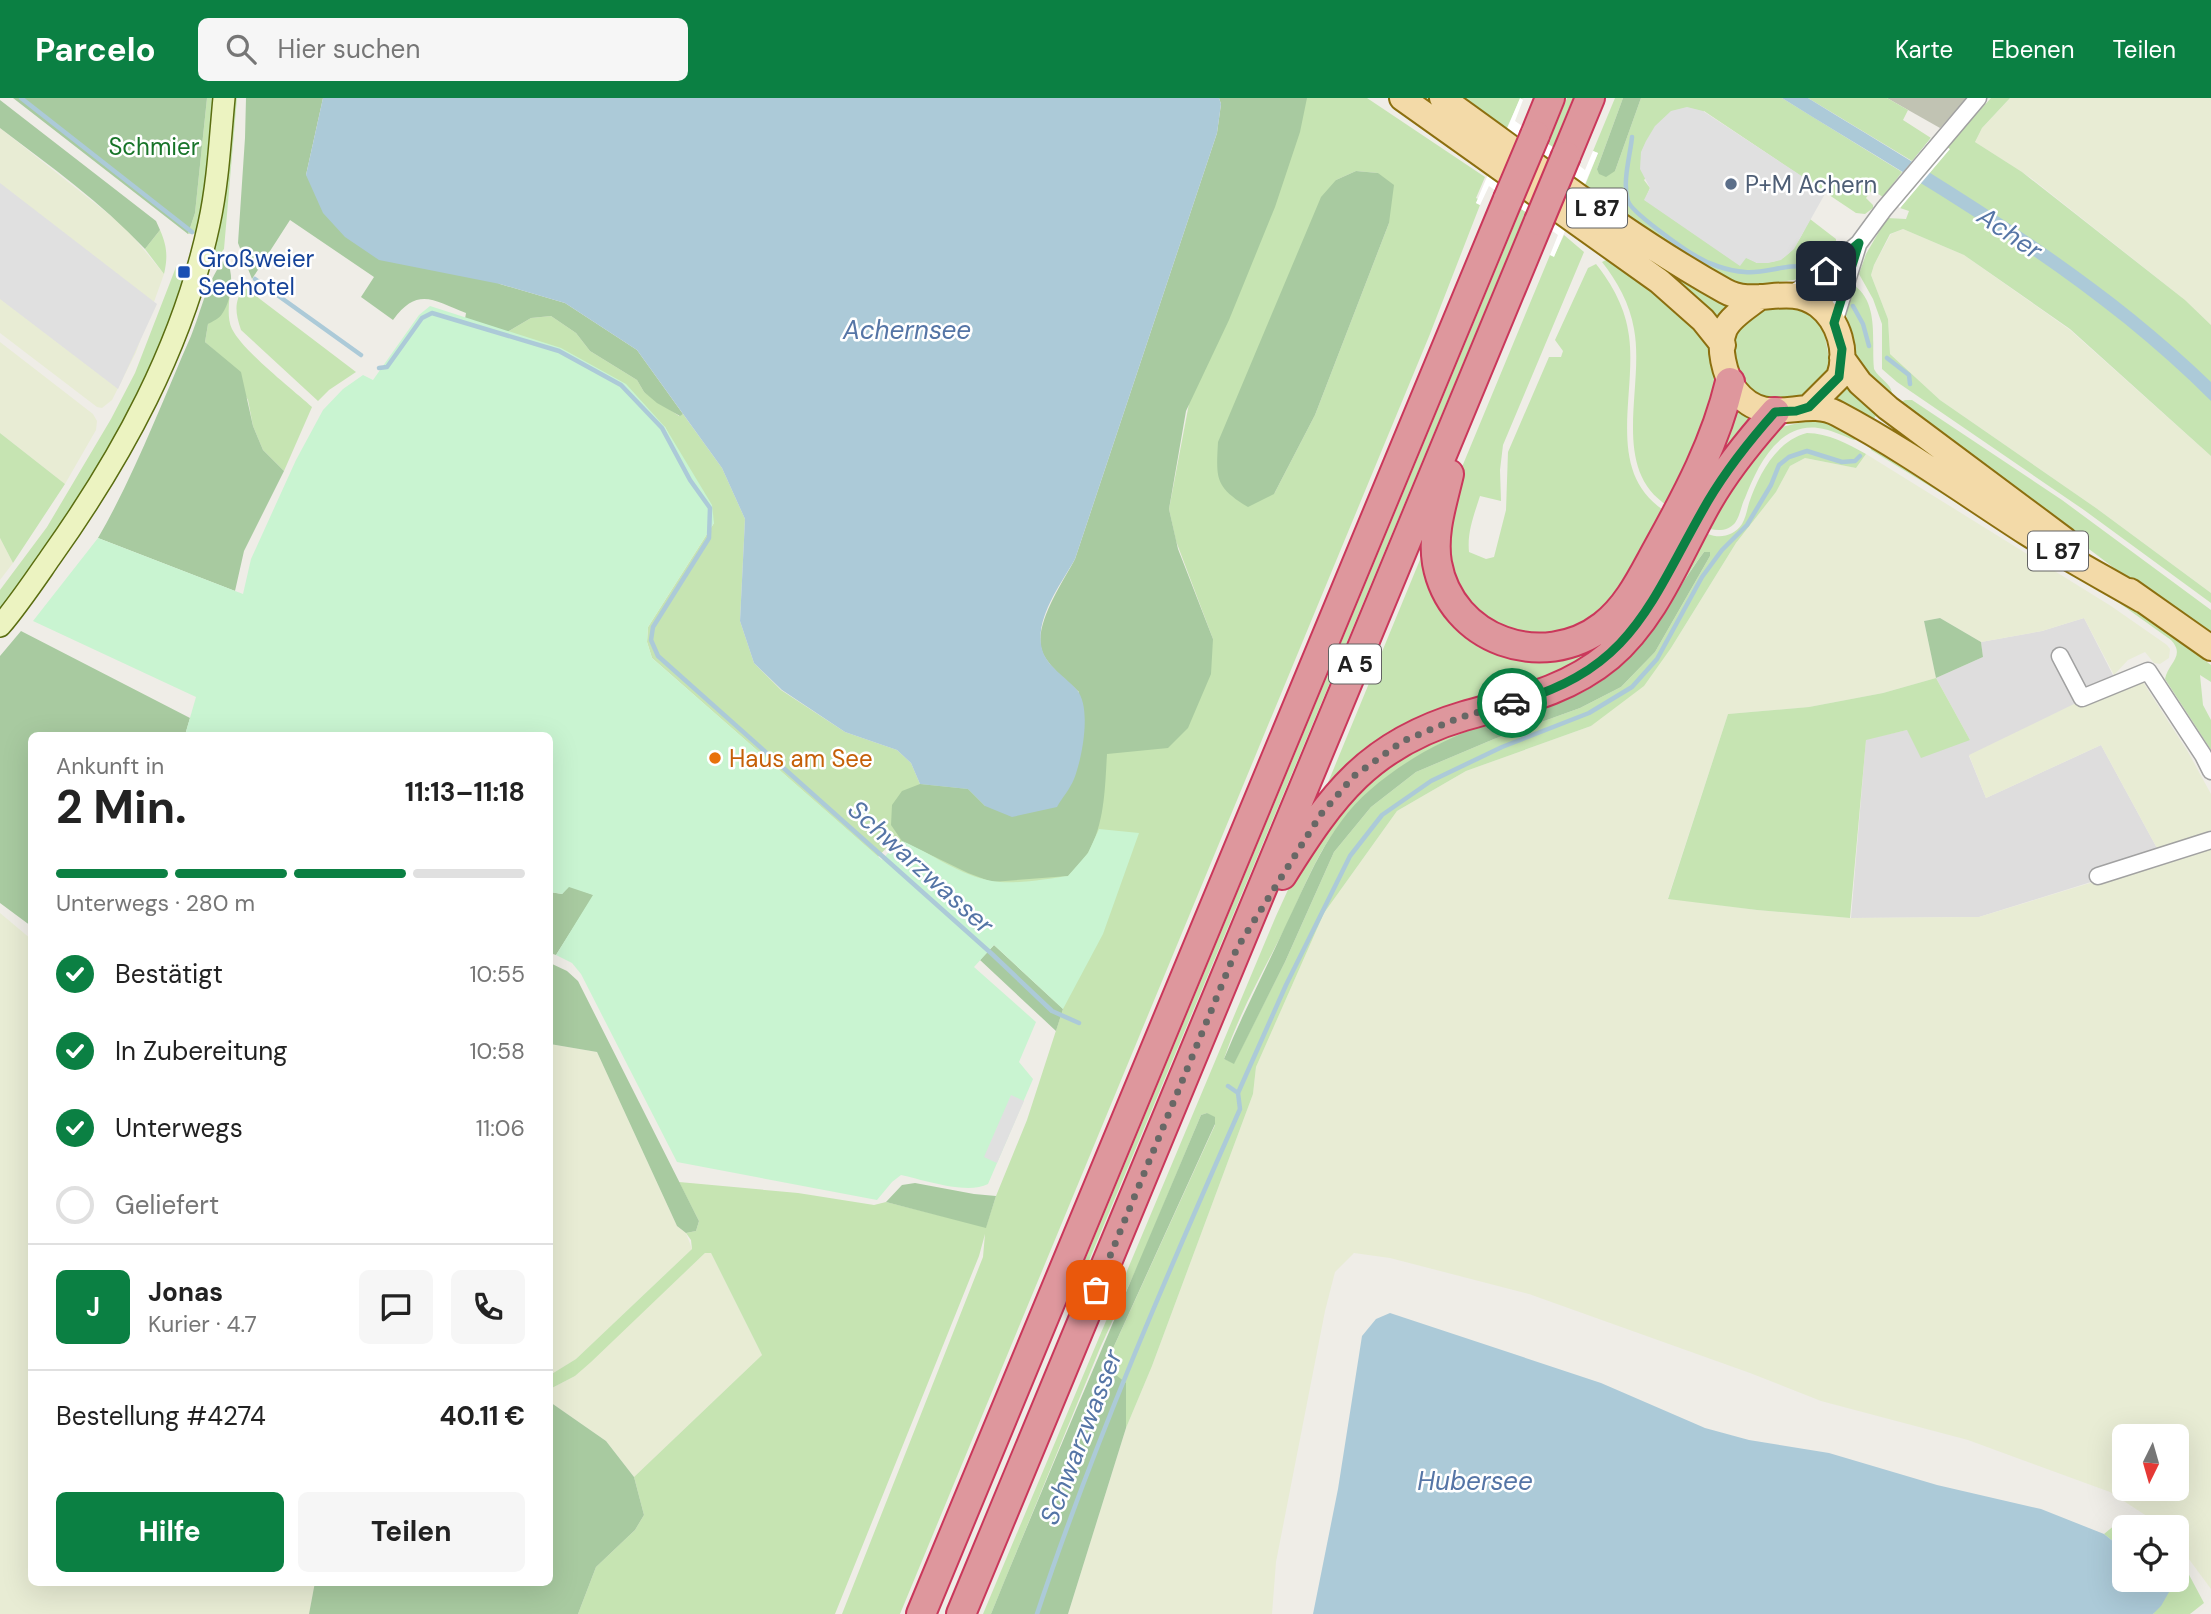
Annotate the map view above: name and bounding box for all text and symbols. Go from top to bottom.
search box [198,18,688,81]
text: Parcelo [35,28,156,71]
icon: search [222,30,260,68]
text: Hier suchen [278,32,420,66]
text: Karte [1895,34,1953,65]
text: Ebenen [1991,34,2075,65]
text: Teilen [2113,34,2176,65]
park label: Schmier [108,131,200,162]
place label: P+M Achern [1745,169,1877,200]
marker: P+M Achern [1723,176,1739,192]
road number: L 87 [1567,188,1627,228]
water label: Acher [1970,198,2050,268]
pin [1796,241,1856,301]
place label: Großweier Seehotel [198,243,315,302]
icon: home [1807,252,1845,290]
marker: Großweier Seehotel [176,264,192,280]
water label: Achernsee [842,313,971,347]
road number: L 87 [2028,531,2088,570]
road number: A 5 [1329,644,1381,684]
courier [1477,668,1547,738]
icon: car [1493,684,1531,722]
place label: Haus am See [729,743,873,774]
marker: Haus am See [707,750,723,766]
text: Ankunft in [56,751,164,781]
text: 11:13–11:18 [405,775,525,809]
text: 2 Min. [56,777,187,837]
water label: Schwarzwasser [841,793,1002,942]
text: Unterwegs · 280 m [56,888,255,918]
icon: check [56,955,94,993]
text: Bestätigt [115,957,223,991]
text: 10:55 [469,959,525,989]
icon: check [56,1032,94,1070]
text: In Zubereitung [115,1034,288,1068]
text: 10:58 [469,1036,525,1066]
icon: check [56,1109,94,1147]
text: Unterwegs [115,1111,243,1145]
text: 11:06 [476,1113,525,1143]
text: Geliefert [115,1188,219,1222]
pin [1066,1260,1126,1320]
button: chat [359,1270,433,1344]
button: phone [451,1270,525,1344]
icon: bag [1077,1271,1115,1309]
text: Jonas [148,1275,223,1309]
text: J [86,1290,100,1324]
text: Kurier · 4.7 [148,1309,257,1339]
water label: Schwarzwasser [1032,1343,1130,1529]
text: Bestellung #4274 [56,1399,266,1433]
text: 40.11 € [440,1399,525,1433]
north arrow [2112,1424,2189,1502]
map controls [2112,1424,2189,1592]
water label: Hubersee [1417,1464,1533,1498]
button: Hilfe [56,1492,284,1572]
button: Teilen [298,1492,525,1572]
button: locate [2112,1515,2189,1592]

